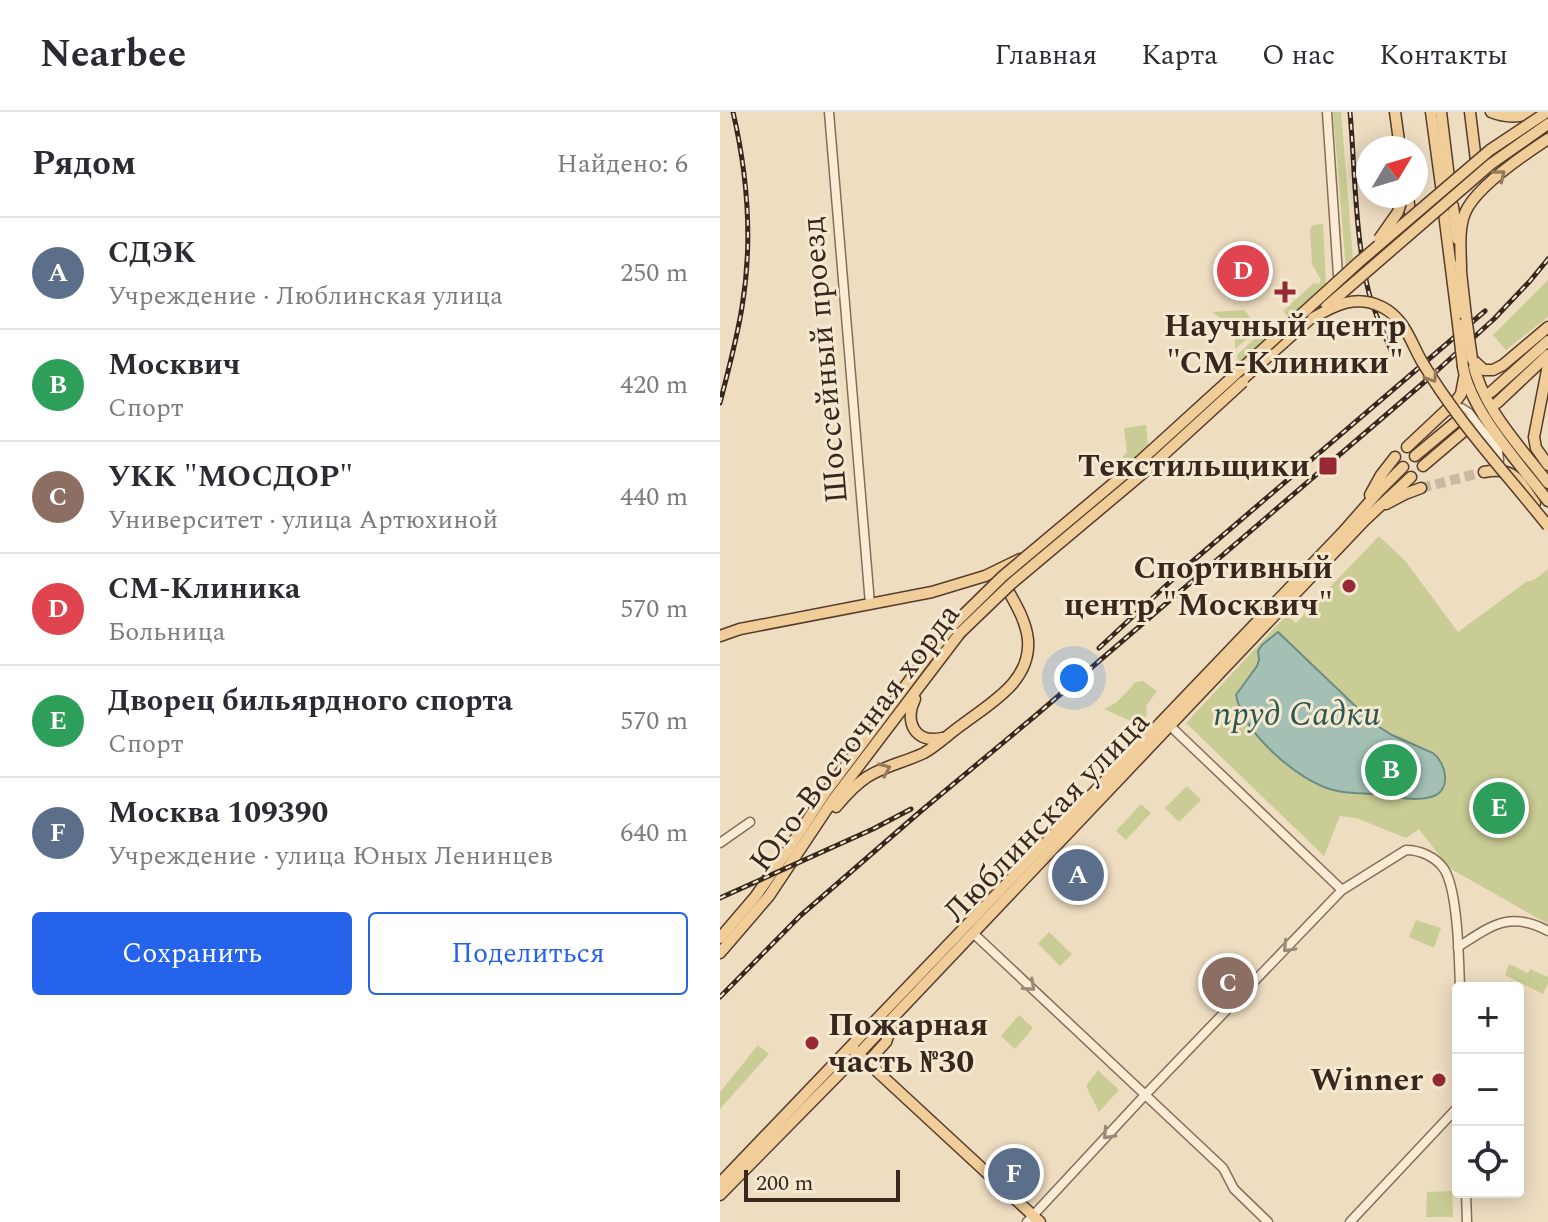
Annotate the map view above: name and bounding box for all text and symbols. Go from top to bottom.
text: Nearbee [40,26,186,84]
text: Главная [995,34,1097,77]
text: Карта [1141,34,1218,77]
text: О нас [1262,34,1335,77]
text: Контакты [1379,34,1508,77]
north arrow [1356,136,1428,208]
text: Рядом [32,138,136,190]
text: Найдено: 6 [557,144,688,184]
one-way arrow [1491,170,1506,185]
street label: Шоссейный проезд [788,215,862,505]
text: СДЭК [108,230,196,276]
pin: D [1217,241,1269,301]
text: A [48,253,68,293]
text: 250 m [620,253,688,293]
text: Учреждение · Люблинская улица [108,276,503,316]
marker: Научный центр "СМ-Клиники" [1274,281,1296,303]
place label: Научный центр "СМ-Клиники" [1164,302,1406,388]
text: Москвич [108,342,241,388]
text: B [49,365,67,405]
text: 420 m [620,365,688,405]
one-way arrow [1423,369,1438,383]
text: Спорт [108,388,184,428]
place label: Текстильщики [1078,442,1310,491]
text: УКК "МОСДОР" [108,454,353,500]
marker: Текстильщики [1317,455,1339,477]
text: C [49,477,67,517]
text: 440 m [620,477,688,517]
text: Университет · улица Артюхиной [108,500,498,540]
place label: Спортивный центр "Москвич" [1064,544,1333,630]
text: СМ-Клиника [108,566,301,612]
marker: Спортивный центр "Москвич" [1340,577,1358,595]
text: D [48,589,68,629]
text: 570 m [620,589,688,629]
street label: Юго-Восточная хорда [737,593,973,883]
text: Больница [108,612,225,652]
your location [1054,658,1094,698]
text: Дворец бильярдного спорта [108,678,513,724]
water label: пруд Садки [1214,689,1381,741]
street label: Люблинская улица [932,699,1162,935]
text: E [49,701,67,741]
text: 570 m [620,701,688,741]
text: Спорт [108,724,184,764]
pin: B [1365,740,1417,800]
one-way arrow [877,762,891,778]
pin: E [1473,778,1525,838]
text: Москва 109390 [108,790,328,836]
text: F [50,813,66,853]
text: 640 m [620,813,688,853]
text: Учреждение · улица Юных Ленинцев [108,836,553,876]
pin: A [1052,845,1104,905]
button: Сохранить [32,912,352,995]
button: Поделиться [368,912,688,995]
one-way arrow [1283,938,1298,952]
pin: C [1202,953,1254,1013]
one-way arrow [1021,977,1035,992]
map controls [1452,982,1524,1198]
button: + [1452,982,1524,1054]
place label: Пожарная часть №30 [828,1001,988,1087]
marker: Пожарная часть №30 [803,1034,821,1052]
button: − [1452,1054,1524,1126]
place label: Winner [1310,1056,1423,1105]
marker: Winner [1430,1071,1448,1089]
one-way arrow [1104,1125,1118,1140]
button: locate [1452,1126,1524,1198]
pin: F [988,1144,1040,1204]
scale bar [744,1166,900,1202]
text: 200 m [756,1167,813,1200]

